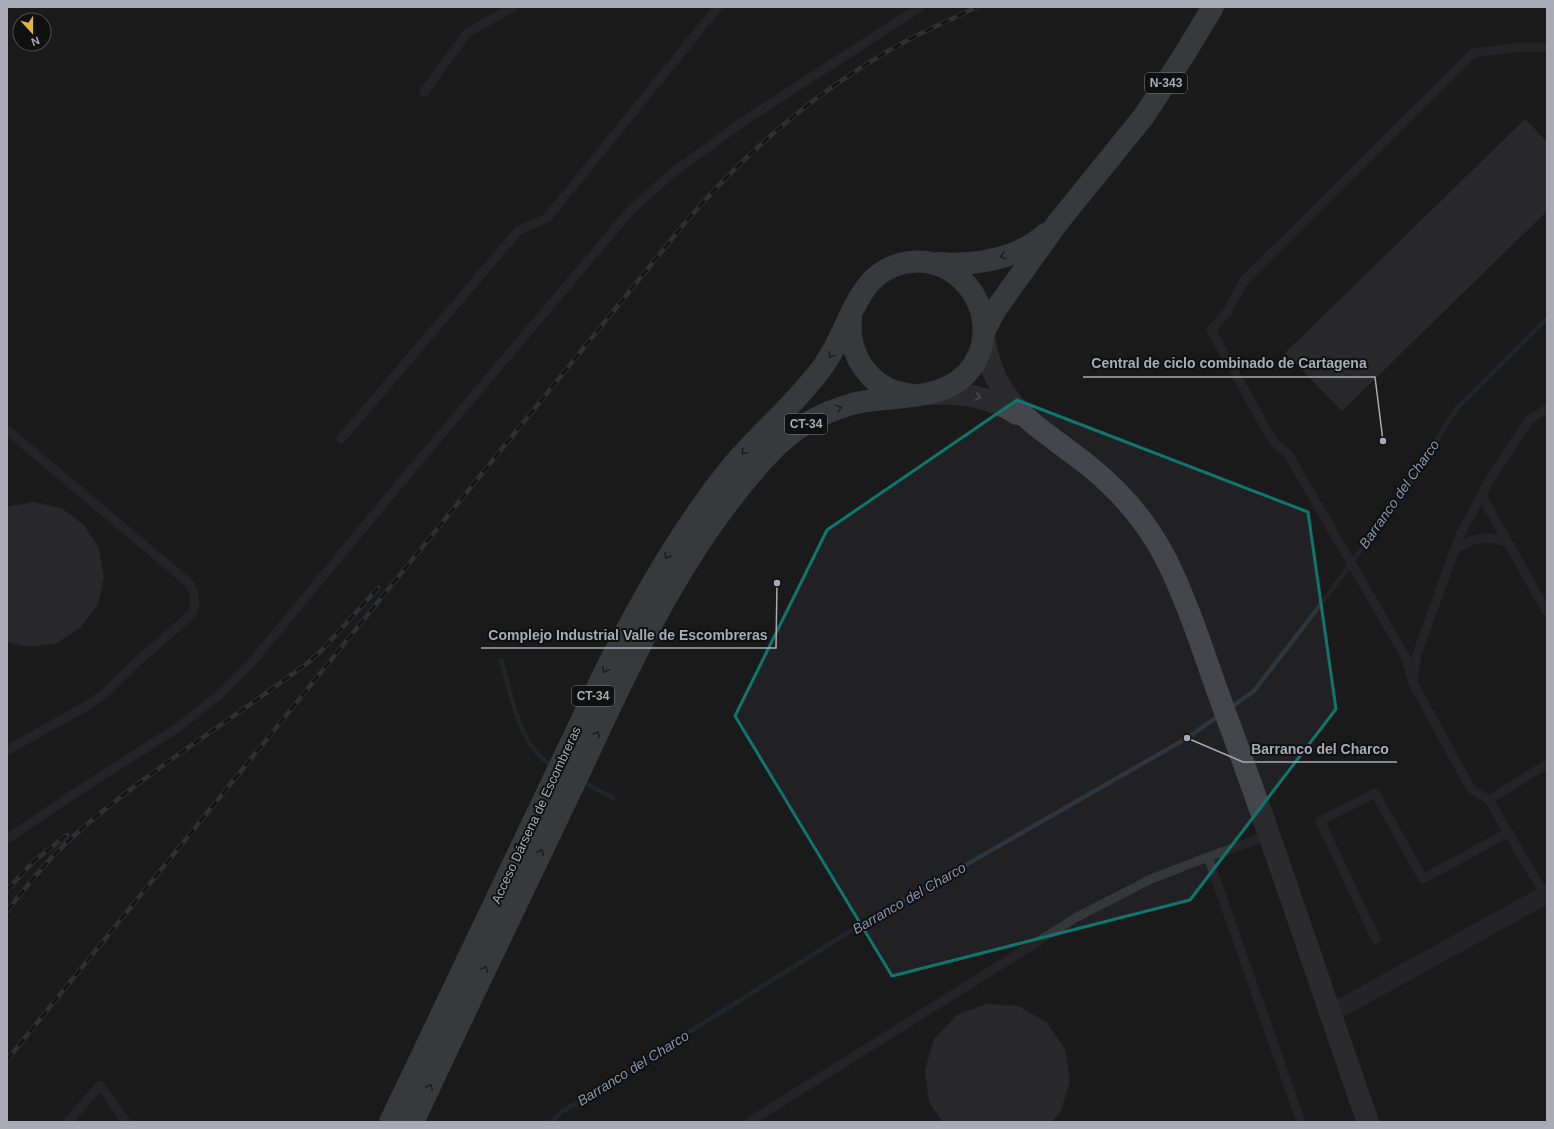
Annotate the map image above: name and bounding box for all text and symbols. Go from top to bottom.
north arrow [12,12,52,52]
text: N [30,34,41,48]
road number: N-343 [1145,73,1187,93]
one-way arrow [1000,251,1007,259]
one-way arrow [828,351,835,358]
callout: Central de ciclo combinado de Cartagena [1083,351,1375,377]
text: Central de ciclo combinado de Cartagena [1091,355,1367,371]
one-way arrow [974,392,981,401]
one-way arrow [836,405,843,413]
road number: CT-34 [785,414,827,434]
water label: Barranco del Charco [1356,437,1442,551]
one-way arrow [742,447,749,454]
one-way arrow [665,552,672,559]
callout: Complejo Industrial Valle de Escombreras [481,622,776,648]
text: Complejo Industrial Valle de Escombreras [488,627,768,643]
one-way arrow [602,666,610,674]
road number: CT-34 [572,686,614,706]
street label: Acceso Dársena de Escombreras [488,724,584,906]
one-way arrow [592,731,600,739]
callout: Barranco del Charco [1243,736,1397,762]
text: Barranco del Charco [1251,741,1389,757]
one-way arrow [536,849,544,856]
water label: Barranco del Charco [849,859,969,937]
one-way arrow [480,966,488,974]
water label: Barranco del Charco [574,1027,692,1109]
one-way arrow [425,1083,433,1091]

